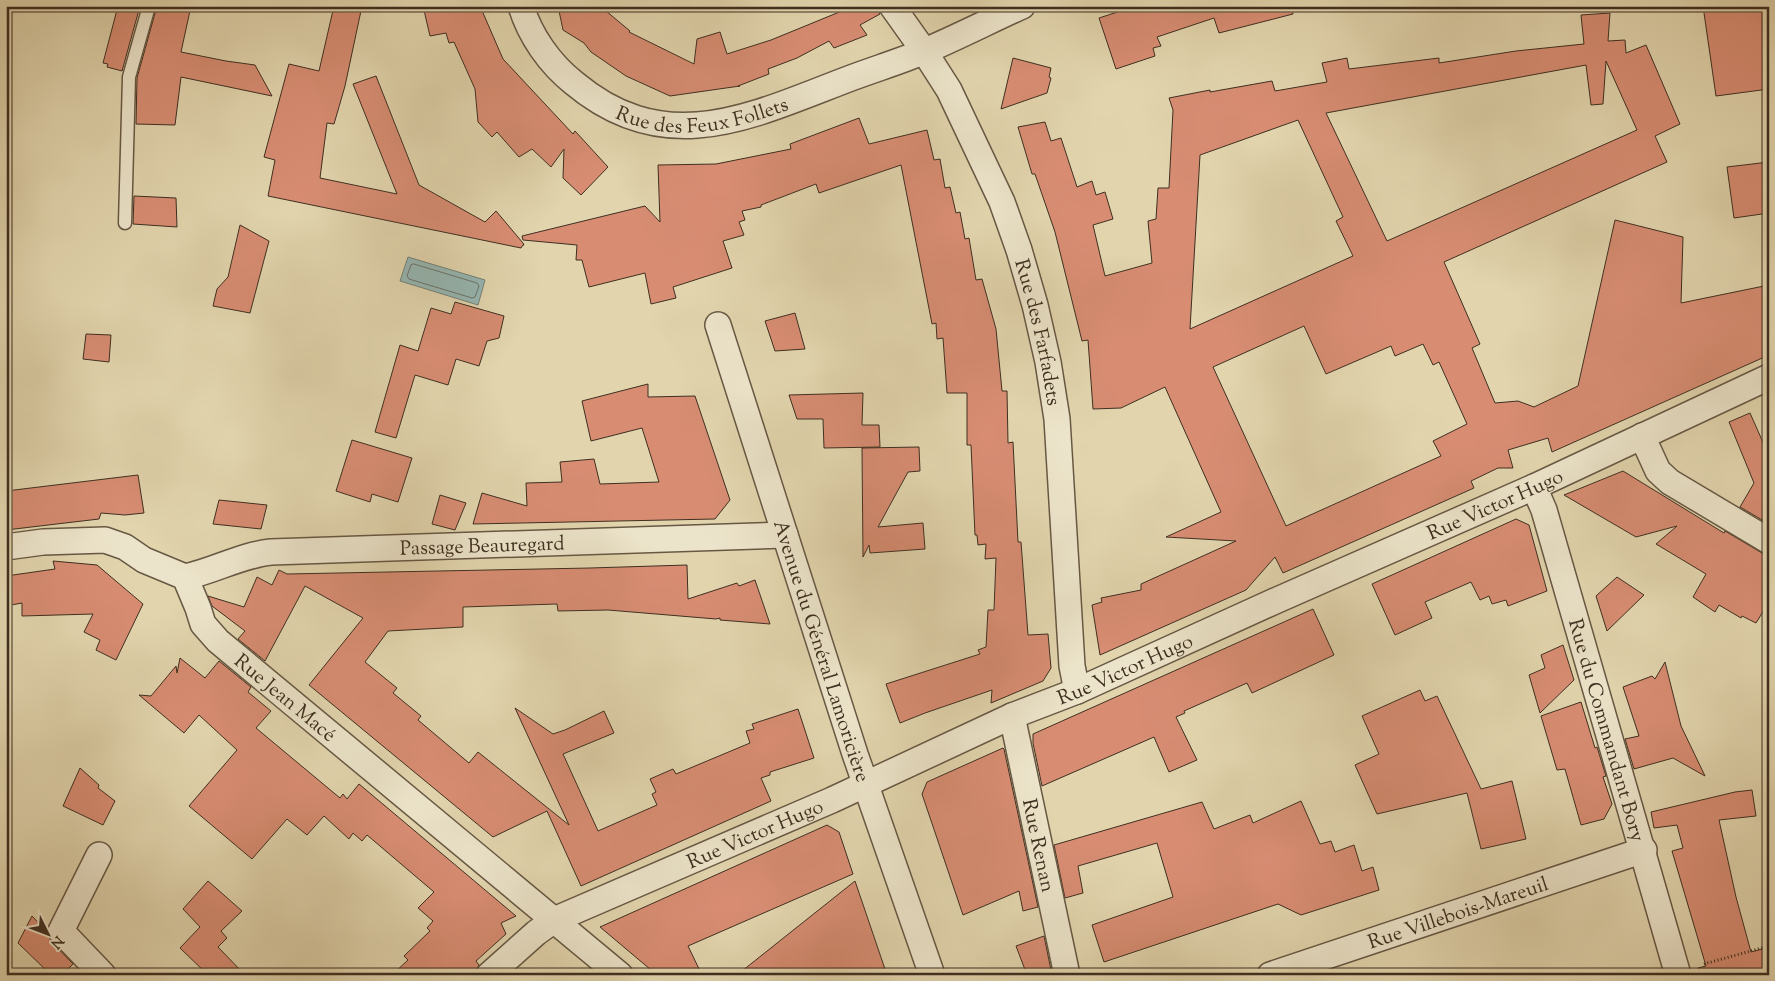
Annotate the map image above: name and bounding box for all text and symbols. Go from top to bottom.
street label: Rue des Feux Follets [611,91,793,143]
street label: Rue des Farfadets [1005,256,1067,408]
street label: Rue Victor Hugo [1423,463,1569,549]
street label: Avenue du Général Lamoricière [764,517,876,787]
street label: Passage Beauregard [399,530,565,565]
street label: Rue du Commandant Bory [1559,616,1651,845]
street label: Rue Victor Hugo [1054,628,1198,714]
street label: Rue Jean Macé [227,648,341,750]
street label: Rue Victor Hugo [683,793,829,878]
street label: Rue Renan [1013,796,1061,895]
street label: Rue Villebois-Mareuil [1365,871,1553,958]
north arrow [22,908,72,958]
text: N [45,931,67,952]

